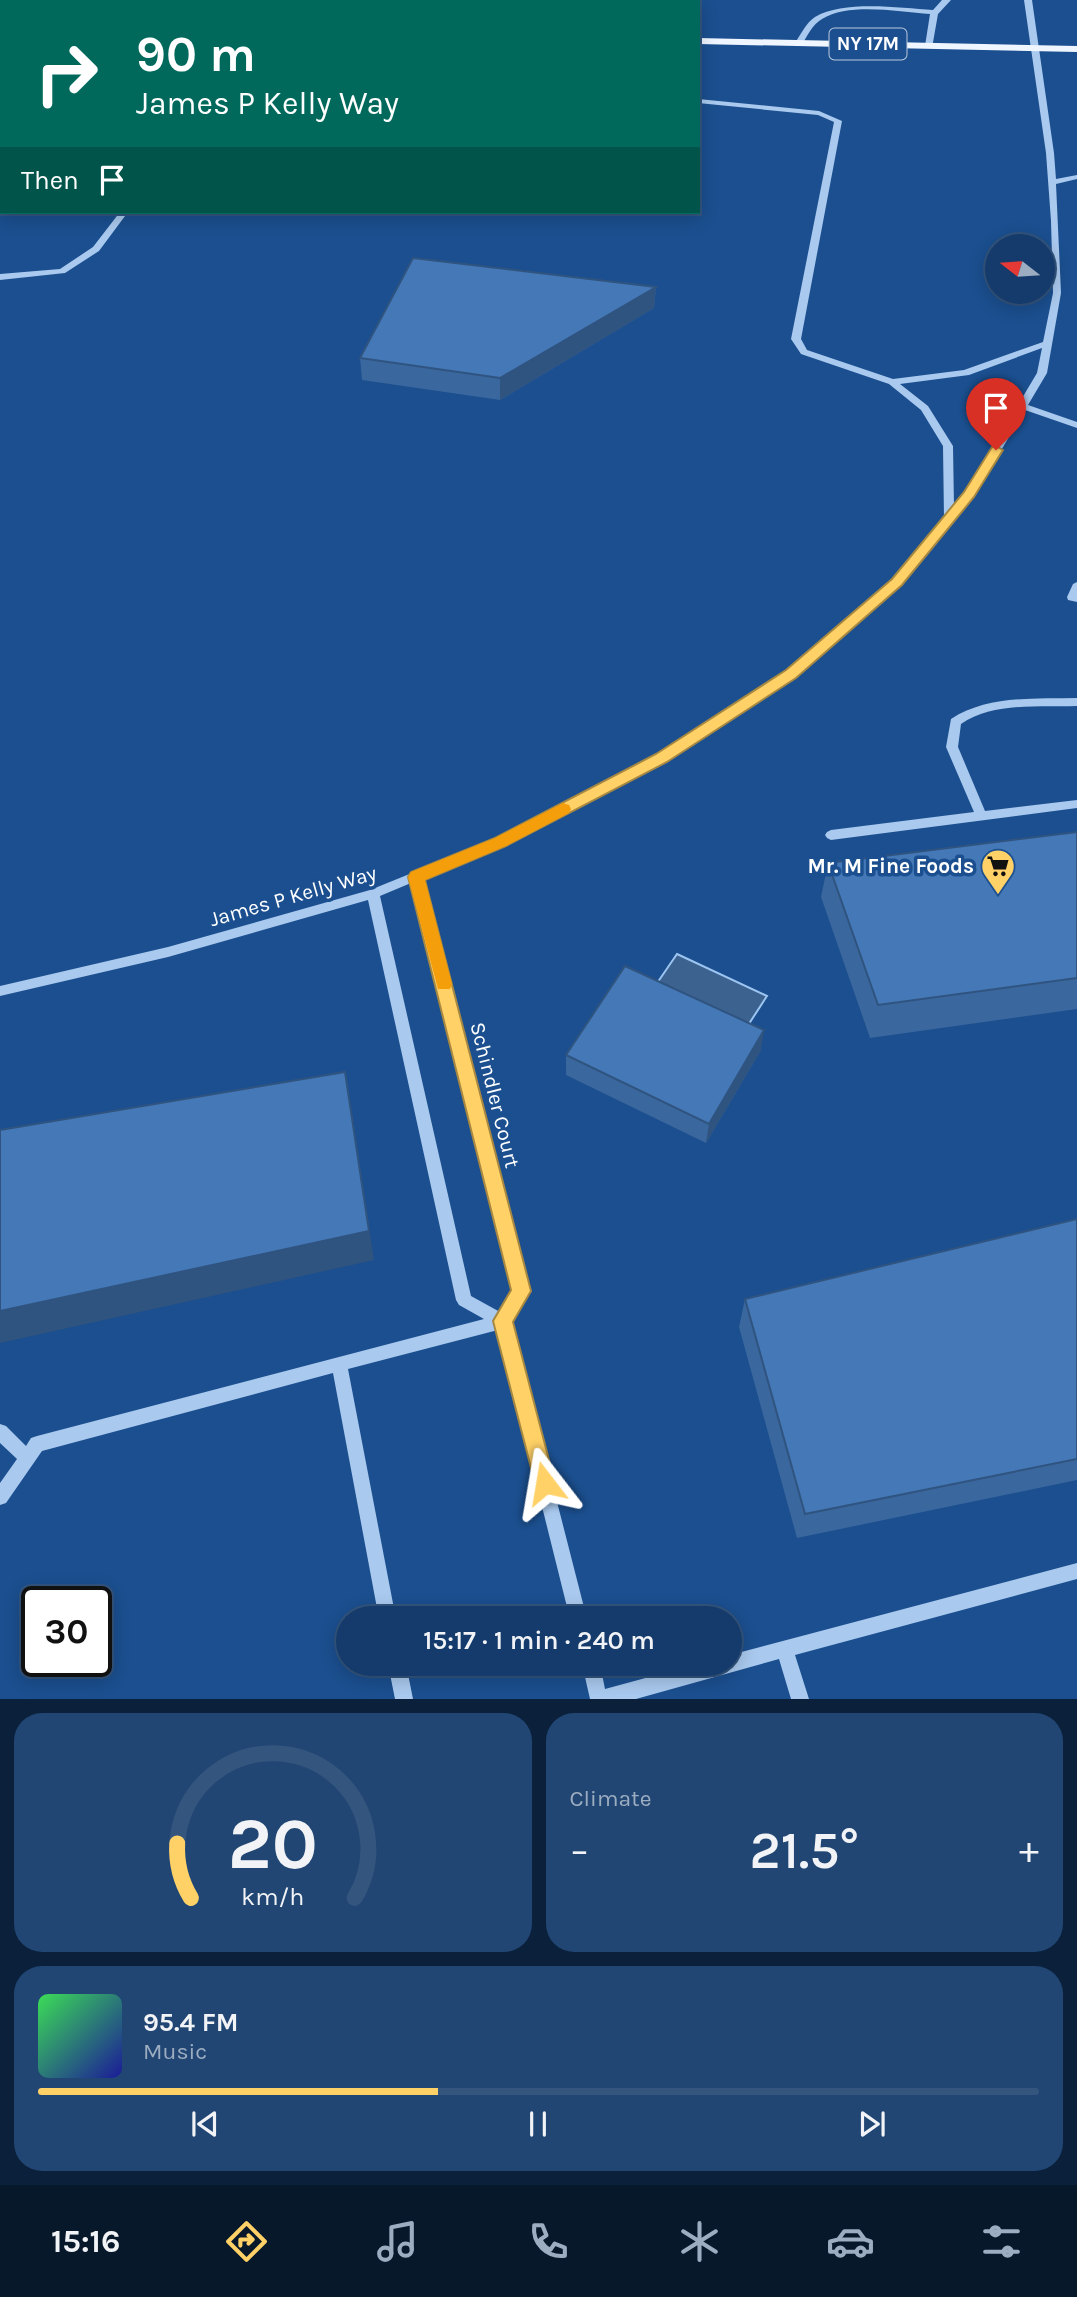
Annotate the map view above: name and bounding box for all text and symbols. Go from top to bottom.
text: 90 m [136,26,256,83]
icon: right [21,28,112,119]
road number: NY 17M [830,28,906,60]
text: James P Kelly Way [136,85,399,122]
icon: arrive [93,161,131,199]
text: Then [21,165,79,196]
north arrow [985,234,1055,304]
map controls [985,234,1055,304]
pin [966,378,1026,450]
icon: arrive [977,389,1015,427]
supermarket icon: Mr. M Fine Foods [979,847,1017,896]
place label: Mr. M Fine Foods [807,854,974,878]
street label: James P Kelly Way [207,861,379,931]
street label: Schindler Court [465,1020,525,1170]
position arrow [508,1446,582,1520]
speed limit sign: 30 [21,1586,112,1677]
text: 15:17 · 1 min · 240 m [423,1625,655,1656]
text: Climate [570,1785,652,1812]
text: 20 [228,1802,318,1887]
text: 21.5° [750,1820,859,1881]
text: − [570,1828,589,1873]
text: + [1019,1828,1039,1873]
text: km/h [241,1882,304,1911]
text: 95.4 FM [143,2007,239,2038]
text: Music [143,2038,207,2065]
icon: previous [186,2105,224,2143]
icon: pause [519,2105,557,2143]
icon: next [853,2105,891,2143]
icon: directions [222,2217,271,2266]
icon: music [373,2217,422,2266]
icon: phone [524,2217,573,2266]
icon: climate [675,2217,724,2266]
icon: car [826,2217,875,2266]
icon: filters [977,2217,1026,2266]
text: 15:16 [51,2223,120,2260]

